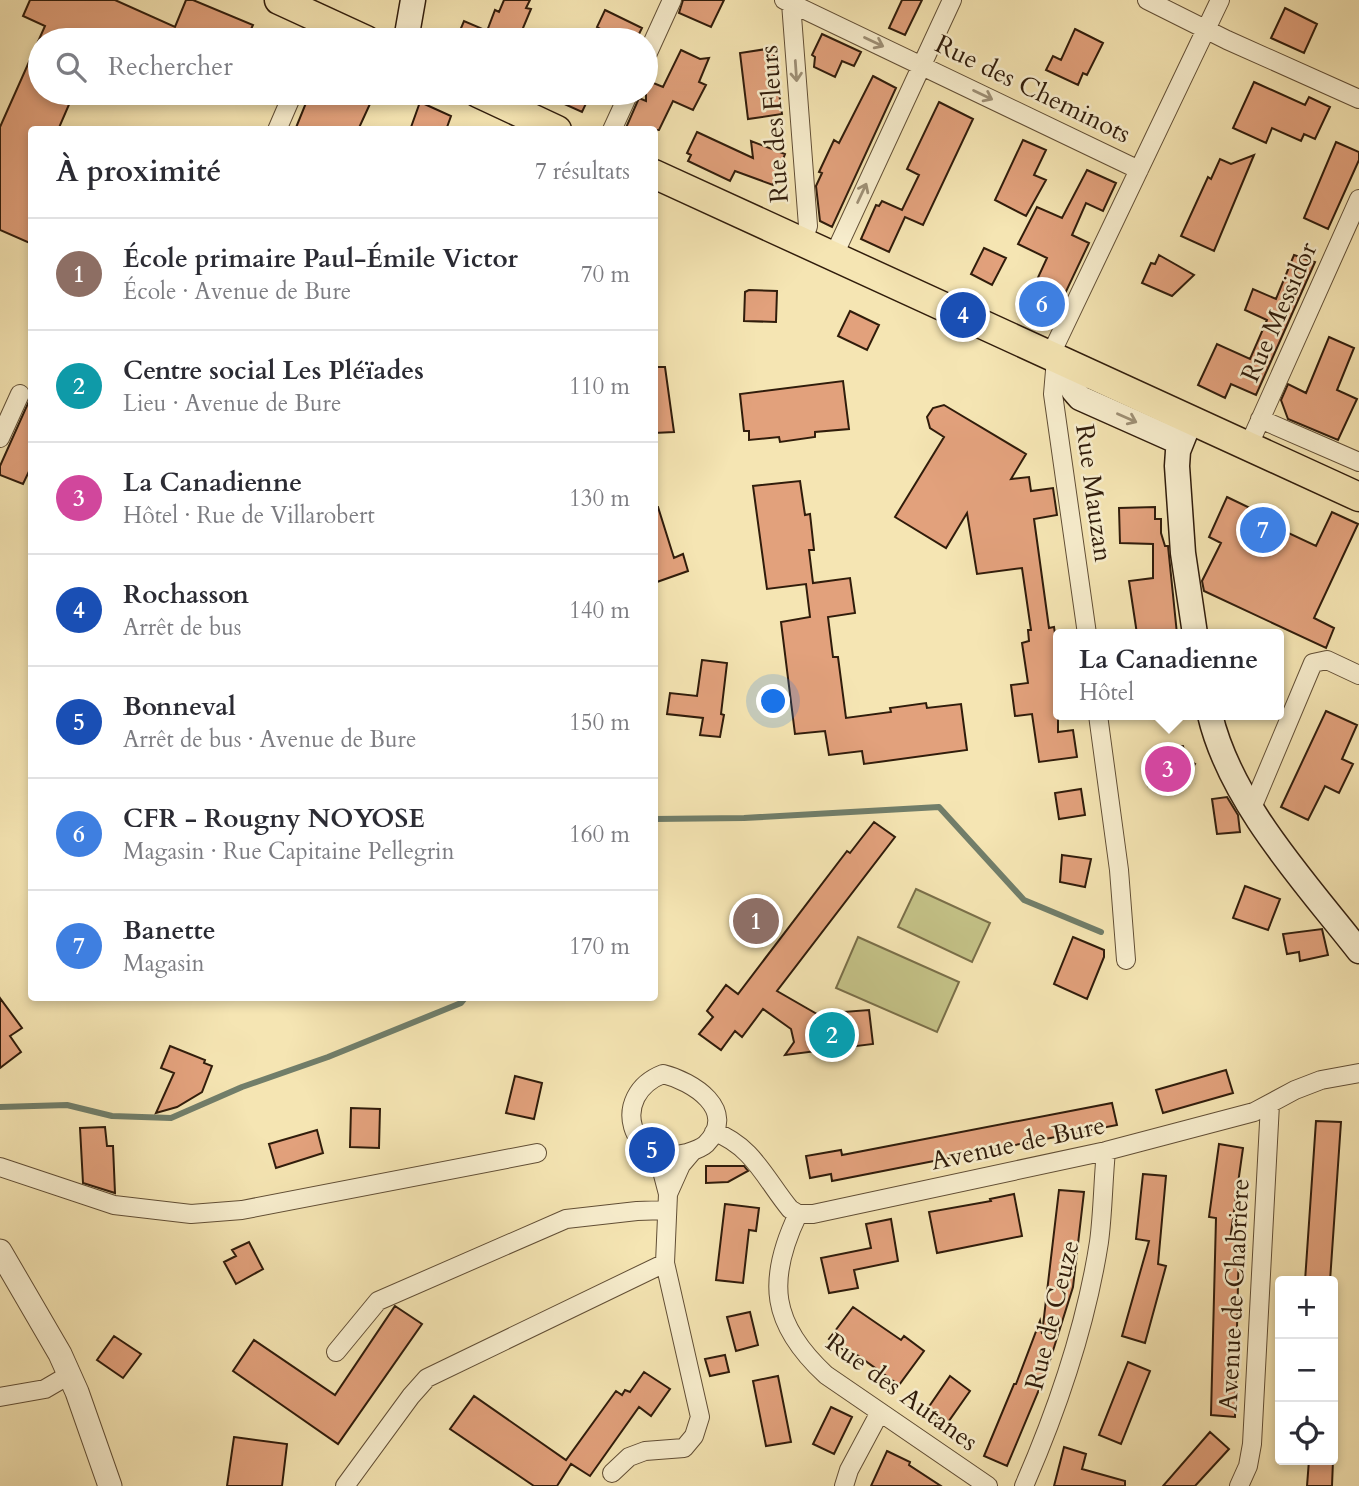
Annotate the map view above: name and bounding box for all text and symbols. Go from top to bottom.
street label: Rue des Cheminots [929,26,1137,152]
search box [28,28,658,105]
one-way arrow [864,37,885,50]
street label: Rue des Fleurs [751,44,797,204]
icon: search [52,48,90,86]
text: Rechercher [108,49,233,84]
one-way arrow [790,59,803,82]
one-way arrow [972,88,993,102]
text: À proximité [56,151,221,192]
text: 7 résultats [535,156,630,187]
one-way arrow [856,183,869,204]
street label: Rue Messidor [1233,236,1326,387]
text: École primaire Paul-Émile Victor [123,241,518,276]
text: 1 [73,259,85,290]
text: 70 m [581,259,630,290]
text: École · Avenue de Bure [123,276,351,307]
pin: 6 [1019,278,1065,330]
pin: 4 [940,289,986,341]
text: Centre social Les Pléïades [123,353,424,388]
text: 2 [73,371,85,402]
text: 110 m [569,371,630,402]
text: Lieu · Avenue de Bure [123,388,341,419]
one-way arrow [1115,412,1137,425]
street label: Rue Mauzan [1067,422,1121,564]
text: La Canadienne [123,465,302,500]
text: 3 [73,483,85,514]
text: 130 m [569,483,630,514]
text: Hôtel · Rue de Villarobert [123,500,375,531]
pin: 7 [1240,504,1286,556]
text: Rochasson [123,577,249,612]
text: 4 [73,595,85,626]
text: 140 m [569,595,630,626]
text: Arrêt de bus [123,612,242,643]
popup [1053,629,1284,720]
text: La Canadienne [1079,642,1258,677]
text: Hôtel [1079,677,1134,708]
your location [756,684,790,718]
text: Bonneval [123,689,236,724]
text: 5 [73,707,85,738]
text: 150 m [569,707,630,738]
text: Arrêt de bus · Avenue de Bure [123,724,416,755]
pin: 3 [1145,743,1191,795]
text: CFR - Rougny NOYOSE [123,801,425,836]
text: 6 [73,819,85,850]
text: 160 m [569,819,630,850]
text: Magasin · Rue Capitaine Pellegrin [123,836,455,867]
pin: 1 [733,895,779,947]
text: Banette [123,913,216,948]
text: 7 [73,931,85,962]
text: 170 m [569,931,630,962]
text: Magasin [123,948,205,979]
pin: 2 [809,1009,855,1061]
street label: Avenue de Bure [928,1107,1108,1179]
pin: 5 [629,1124,675,1176]
street label: Avenue de Chabriere [1210,1178,1258,1412]
street label: Rue de Ceuze [1017,1236,1087,1394]
map controls [1275,1276,1338,1465]
button: + [1275,1276,1338,1339]
street label: Rue des Autanes [819,1325,985,1459]
button: − [1275,1339,1338,1402]
button: locate [1275,1402,1338,1465]

